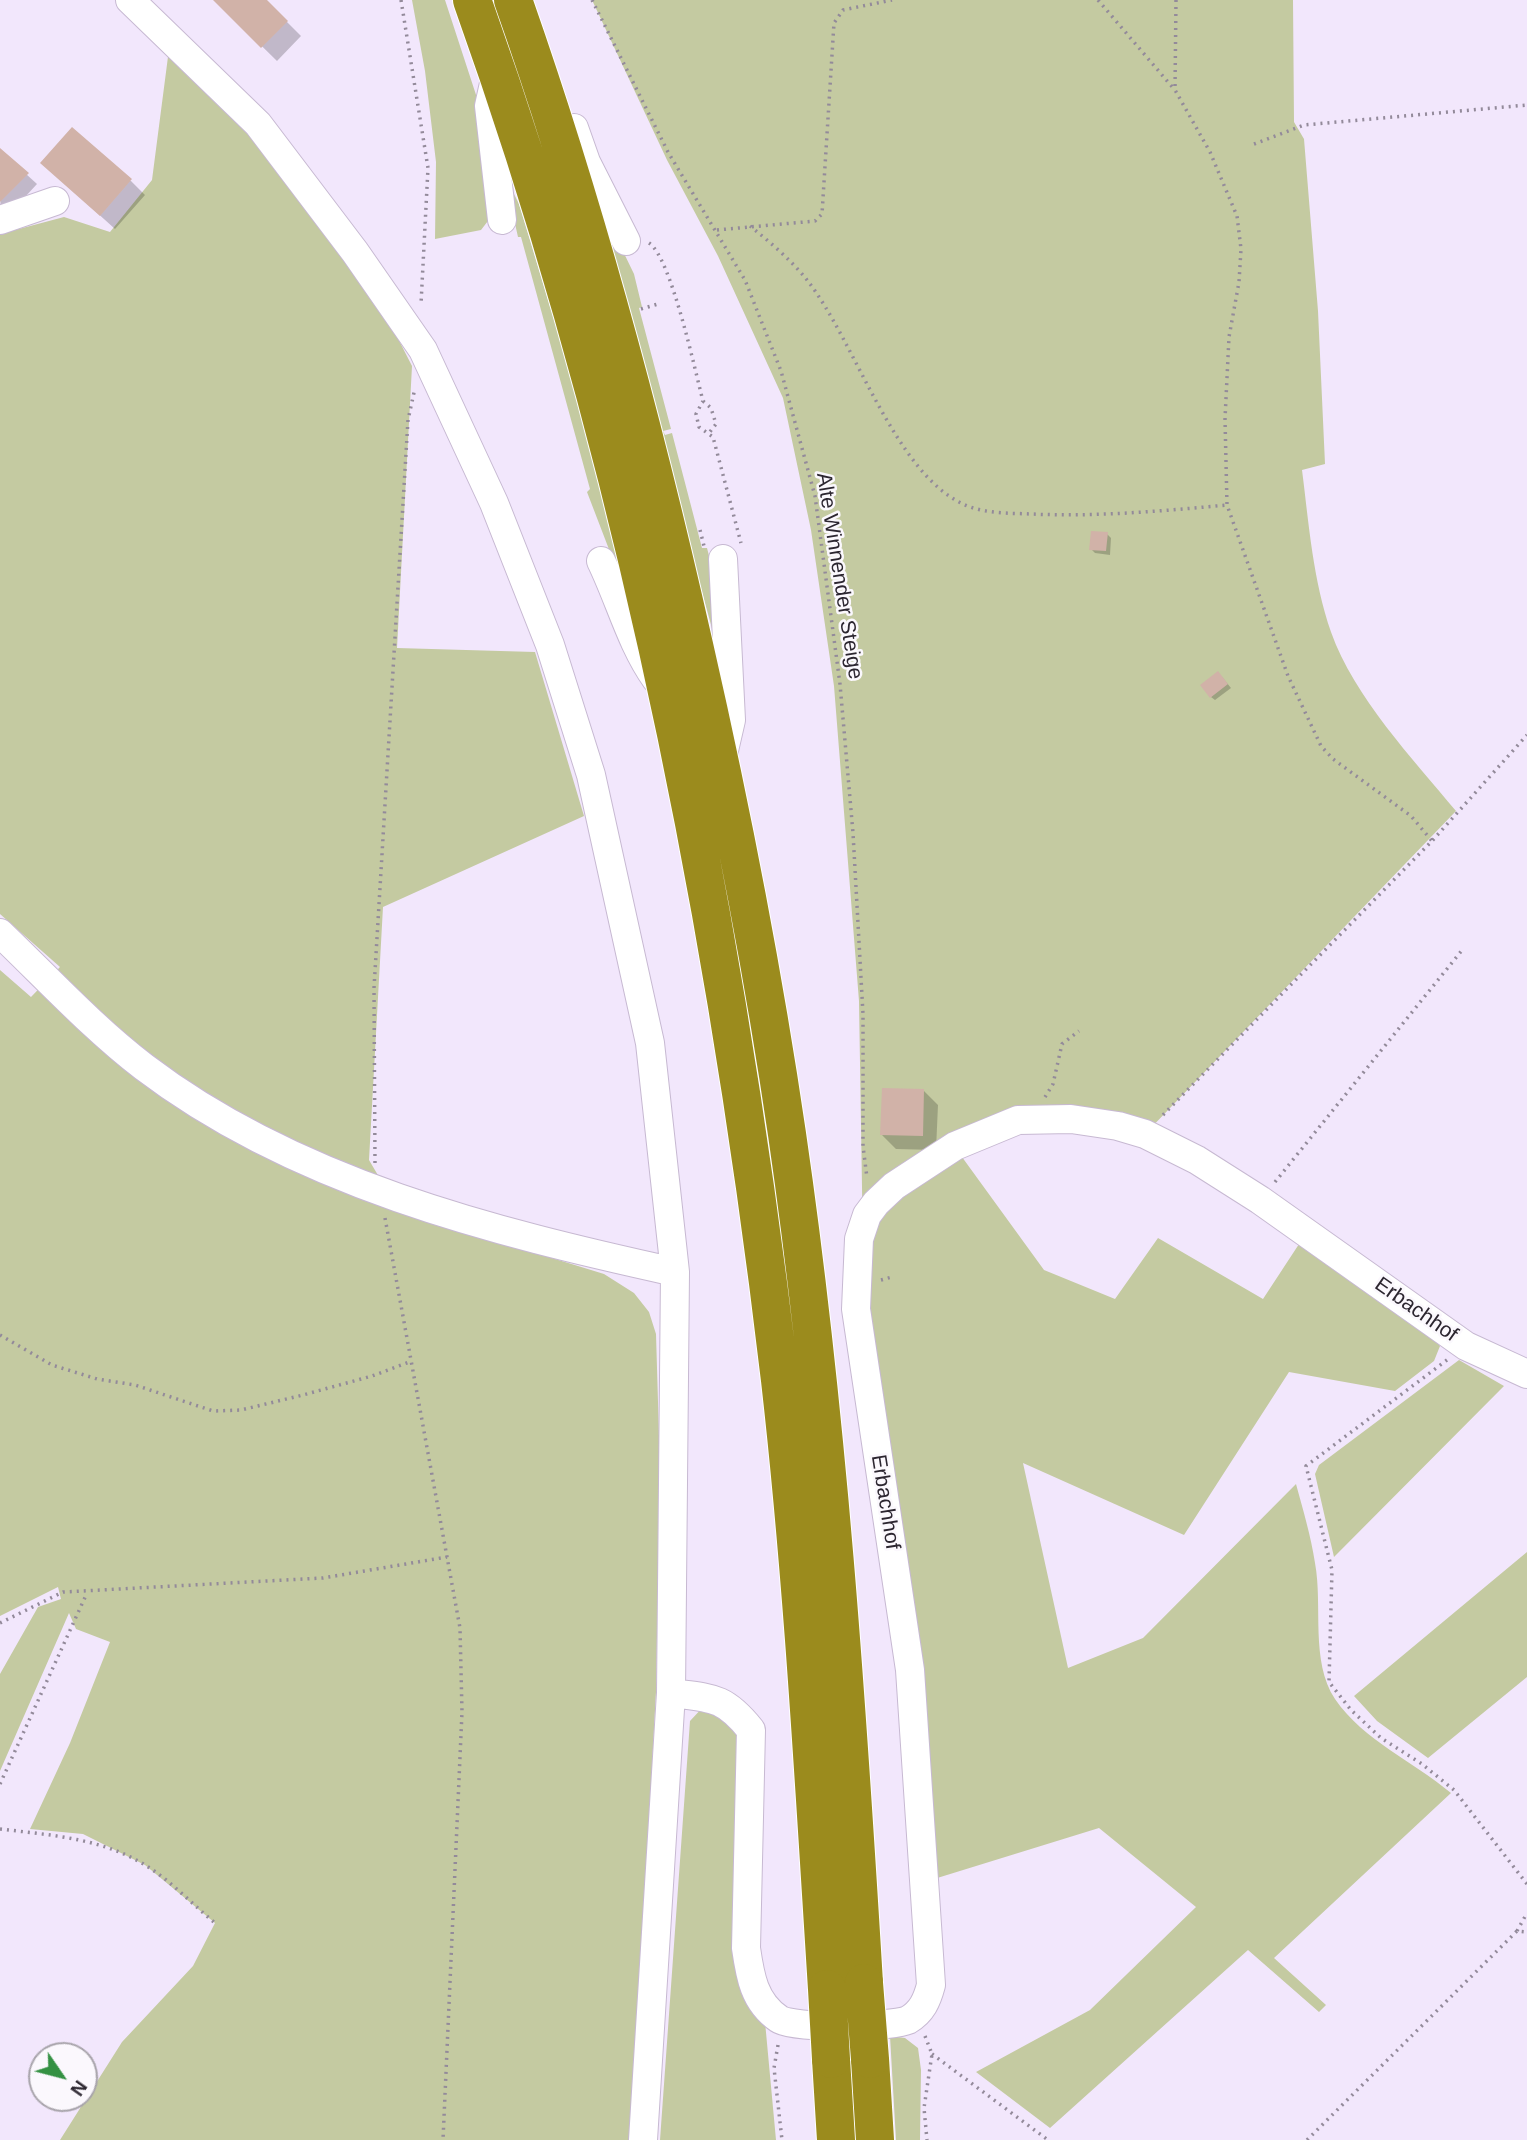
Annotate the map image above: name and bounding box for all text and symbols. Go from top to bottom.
street label: Alte Winnender Steige [810,471,868,681]
street label: Erbachhof [1370,1272,1462,1348]
street label: Erbachhof [865,1453,905,1551]
north arrow [28,2042,98,2112]
text: N [66,2077,92,2100]

